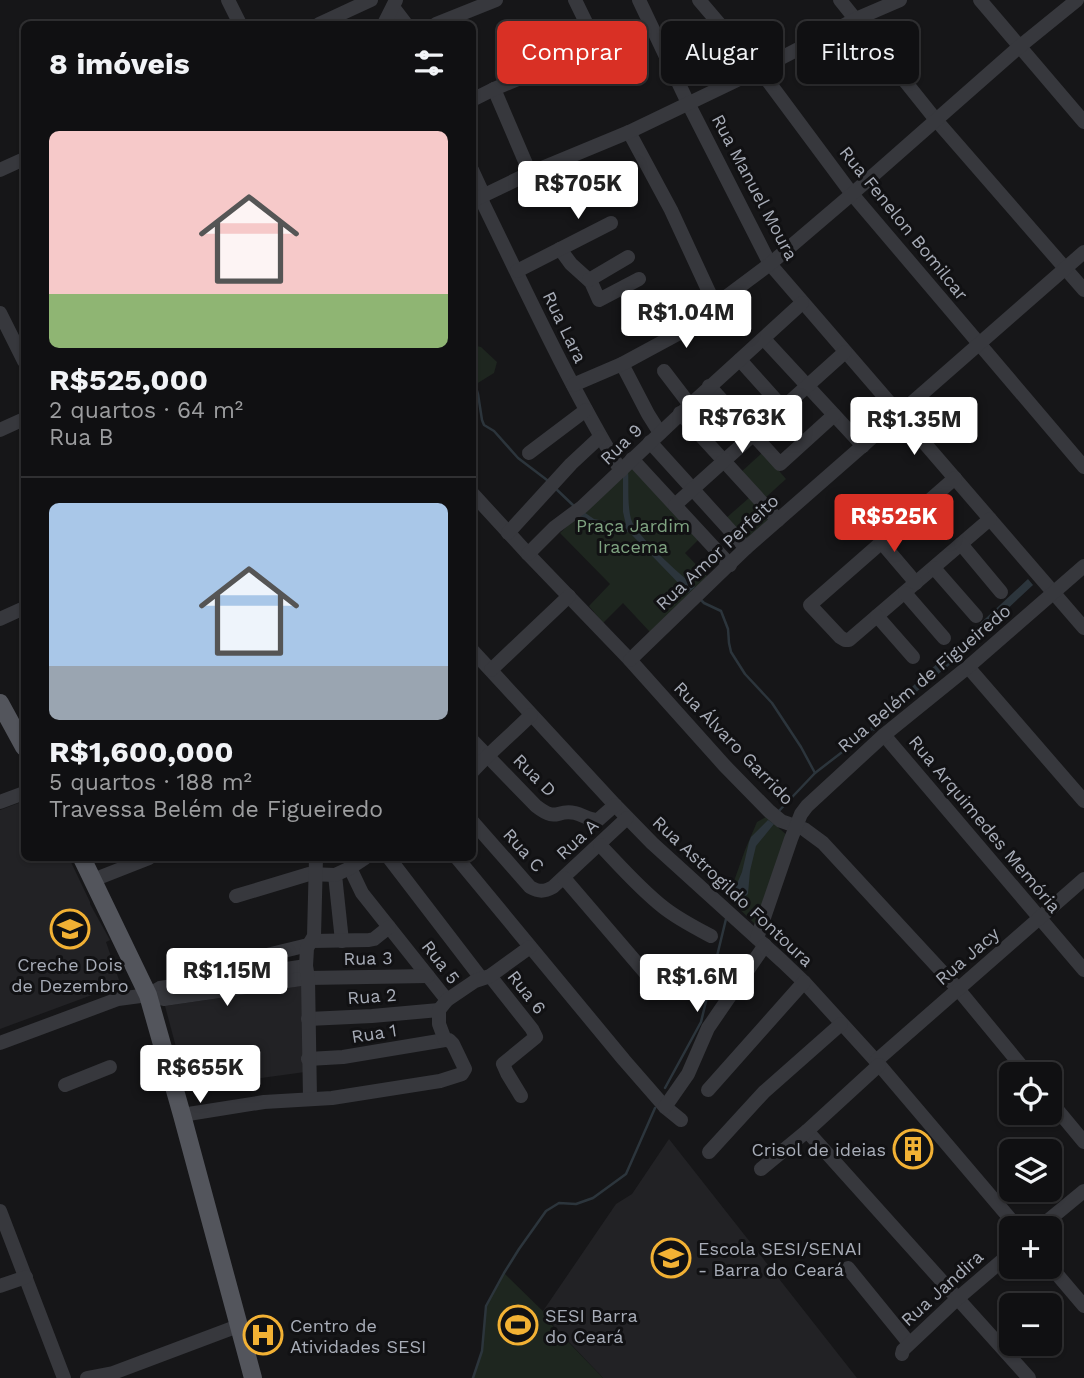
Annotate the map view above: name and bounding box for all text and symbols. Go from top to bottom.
chip: Comprar [497,21,647,84]
chip: Alugar [661,21,783,84]
chip: Filtros [797,21,919,84]
icon: filters [410,44,448,82]
text: 8 imóveis [49,46,190,81]
street label: Rua Manuel Moura [708,110,802,264]
street label: Rua Fenelon Bomilcar [835,142,973,304]
pin: R$705K [521,162,635,221]
text: R$705K [534,170,622,197]
icon: home [186,176,312,302]
street label: Rua Lara [539,288,591,366]
pin: R$1.04M [621,290,751,350]
text: R$1.04M [637,299,735,326]
text: R$525,000 [49,362,208,397]
pin: R$763K [685,396,799,455]
text: 2 quartos · 64 m² [49,397,243,424]
pin: R$1.35M [849,398,979,457]
text: R$763K [698,404,786,431]
text: R$1.35M [866,406,962,433]
street label: Rua 9 [596,419,646,469]
text: Rua B [49,424,114,451]
street label: Rua Amor Perfeito [651,490,783,614]
pin: R$525K [837,494,951,554]
text: R$525K [850,503,938,530]
park label: Praça Jardim Iracema [576,515,690,557]
icon: home [186,548,312,674]
street label: Rua Belém de Figueiredo [833,600,1015,756]
street label: Rua Álvaro Garrido [670,677,798,809]
street label: Rua Arquimedes Memória [905,731,1065,917]
text: R$1,600,000 [49,734,234,769]
street label: Rua D [509,749,561,801]
text: 5 quartos · 188 m² [49,769,252,796]
text: Travessa Belém de Figueiredo [49,796,383,823]
street label: Rua Astrogildo Fontoura [649,811,817,971]
street label: Rua A [552,814,603,864]
street label: Rua C [499,824,549,876]
school or university icon: Creche Dois de Dezembro [49,908,91,950]
street label: Rua Jacy [931,922,1004,989]
street label: Rua 5 [418,936,464,988]
street label: Rua 3 [343,947,393,969]
pin: R$1.15M [162,948,292,1008]
place label: Creche Dois de Dezembro [11,954,129,996]
pin: R$1.6M [640,954,754,1014]
text: R$1.15M [182,957,272,984]
text: R$1.6M [656,963,738,990]
street label: Rua 6 [503,966,551,1018]
street label: Rua 2 [347,984,397,1008]
street label: Rua 1 [350,1019,398,1047]
pin: R$655K [143,1046,257,1105]
text: R$655K [156,1054,244,1081]
map controls [999,1062,1062,1356]
button: locate [999,1062,1062,1125]
building icon: Crisol de ideias [892,1128,934,1170]
place label: Crisol de ideias [751,1139,886,1160]
button: layers [999,1139,1062,1202]
button: + [999,1216,1062,1279]
school or university icon: Escola SESI/SENAI - Barra do Ceará [650,1237,692,1279]
place label: Escola SESI/SENAI - Barra do Ceará [698,1238,862,1280]
street label: Rua Jandira [897,1246,987,1330]
button: − [999,1293,1062,1356]
sports icon: SESI Barra do Ceará [497,1304,539,1346]
place label: SESI Barra do Ceará [545,1305,638,1347]
hospital icon: Centro de Atividades SESI [242,1314,284,1356]
place label: Centro de Atividades SESI [290,1315,426,1357]

